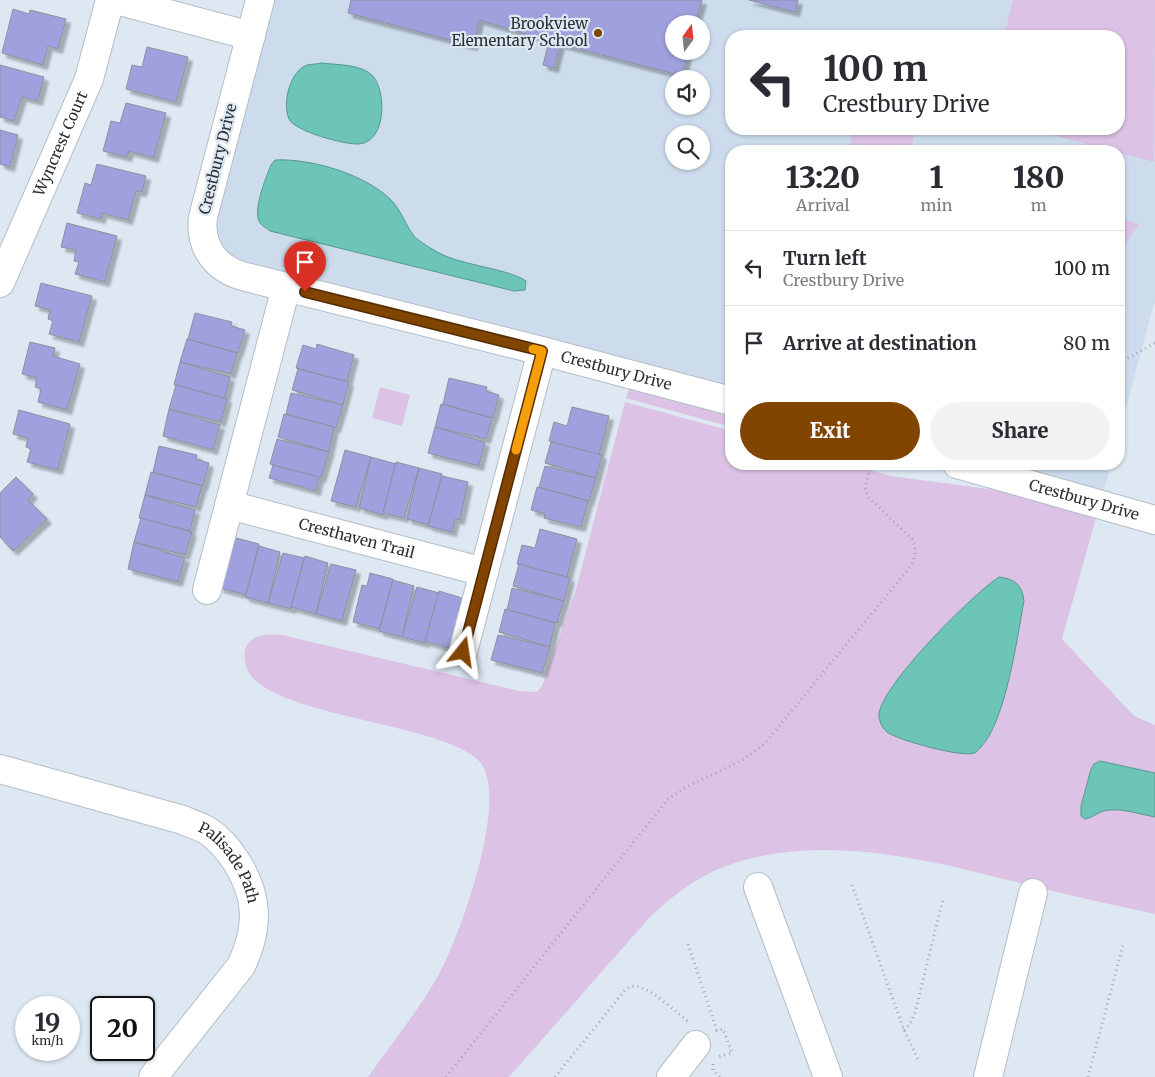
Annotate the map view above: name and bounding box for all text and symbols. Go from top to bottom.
place label: Brookview Elementary School [451,14,588,50]
north arrow [665,15,710,60]
map controls [665,15,710,170]
marker: Brookview Elementary School [592,27,604,39]
text: 100 m [823,47,928,91]
icon: left [740,50,805,115]
button: sound [665,70,710,115]
street label: Wyncrest Court [29,88,92,200]
text: Crestbury Drive [823,90,990,118]
street label: Crestbury Drive [195,101,241,216]
button: search [665,125,710,170]
text: 13:20 [785,158,860,196]
text: 1 [929,158,943,196]
text: 180 [1013,158,1065,196]
text: Arrival [796,195,850,215]
text: min [921,195,952,215]
text: m [1031,195,1047,215]
pin [284,241,326,292]
text: Turn left [783,246,867,270]
icon: arrive [291,248,319,276]
icon: left [740,254,768,282]
text: 100 m [1054,256,1110,280]
text: Crestbury Drive [783,270,904,290]
icon: arrive [740,329,768,357]
text: Arrive at destination [783,331,977,355]
text: 80 m [1063,331,1110,355]
street label: Crestbury Drive [559,346,674,394]
button: Exit [740,402,920,460]
button: Share [930,402,1110,460]
street label: Crestbury Drive [1027,475,1142,524]
street label: Cresthaven Trail [297,514,417,562]
position arrow [436,625,488,677]
street label: Palisade Path [196,818,263,905]
speed limit sign: 20 [90,996,155,1061]
text: 19 [35,1006,60,1038]
text: km/h [32,1033,63,1048]

